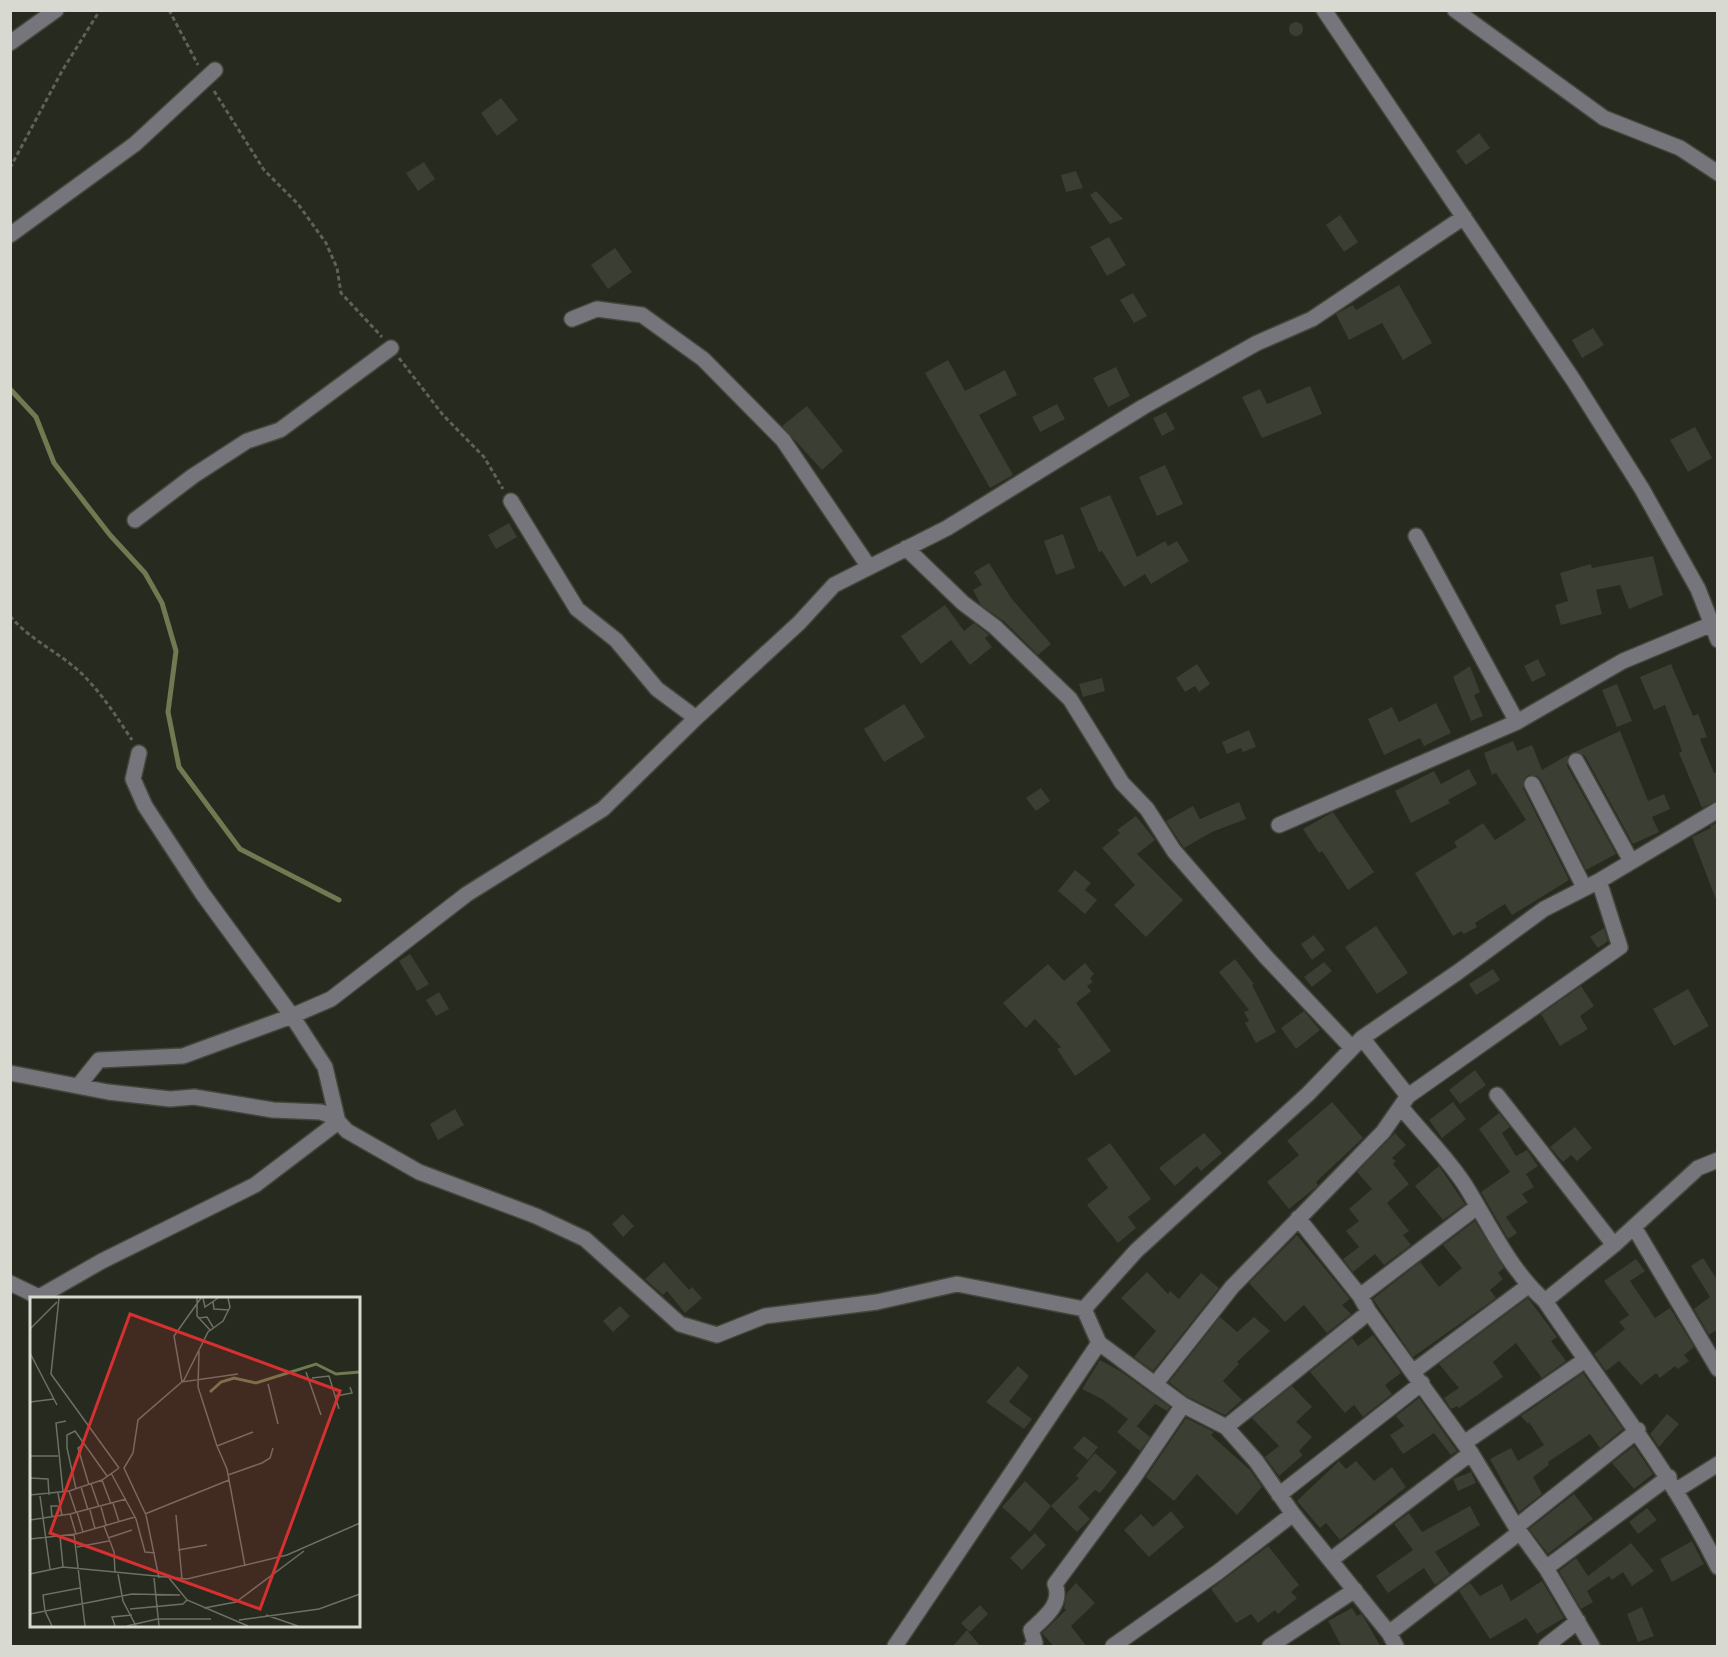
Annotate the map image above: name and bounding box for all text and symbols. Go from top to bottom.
inset map [30,1297,360,1627]

